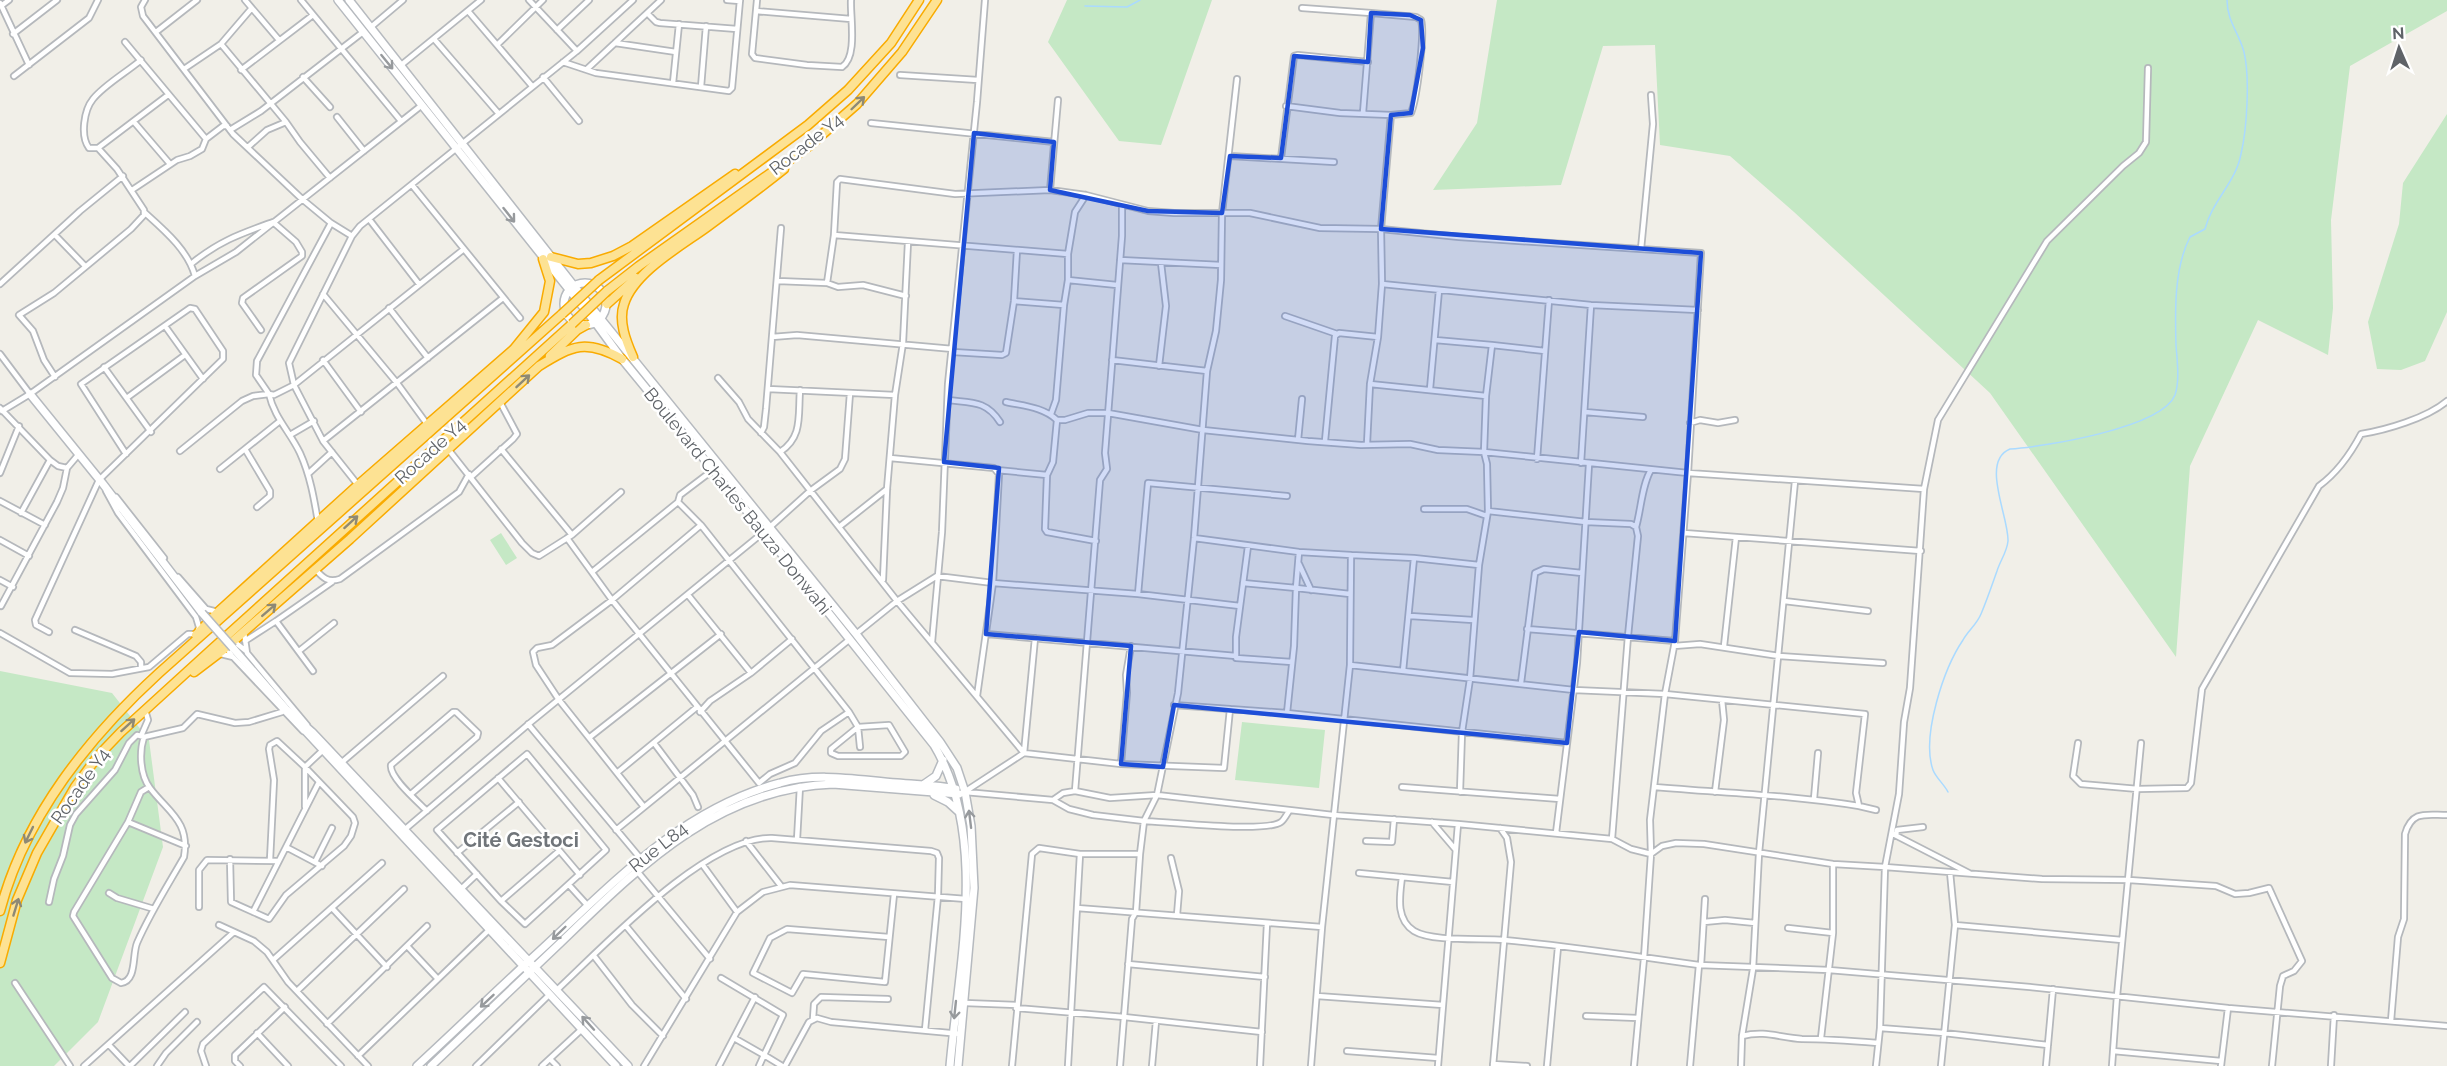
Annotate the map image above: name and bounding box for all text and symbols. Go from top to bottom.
north arrow [2369,18,2429,78]
text: N [2392,24,2405,43]
one-way arrow [381,54,394,70]
one-way arrow [851,95,866,110]
street label: Rocade Y4 [765,109,847,179]
one-way arrow [503,207,516,223]
one-way arrow [515,374,530,388]
street label: Boulevard Charles Bauza Donwahi [640,383,836,619]
street label: Rocade Y4 [390,414,470,488]
one-way arrow [344,515,359,529]
one-way arrow [261,604,277,617]
one-way arrow [120,718,135,732]
street label: Rocade Y4 [46,744,114,828]
one-way arrow [964,809,975,829]
street label: Rue L84 [625,818,692,876]
one-way arrow [22,826,34,844]
district label: Cité Gestoci [463,828,579,852]
one-way arrow [11,898,22,917]
one-way arrow [551,925,566,940]
one-way arrow [479,993,494,1008]
one-way arrow [949,1000,960,1020]
one-way arrow [581,1016,595,1031]

